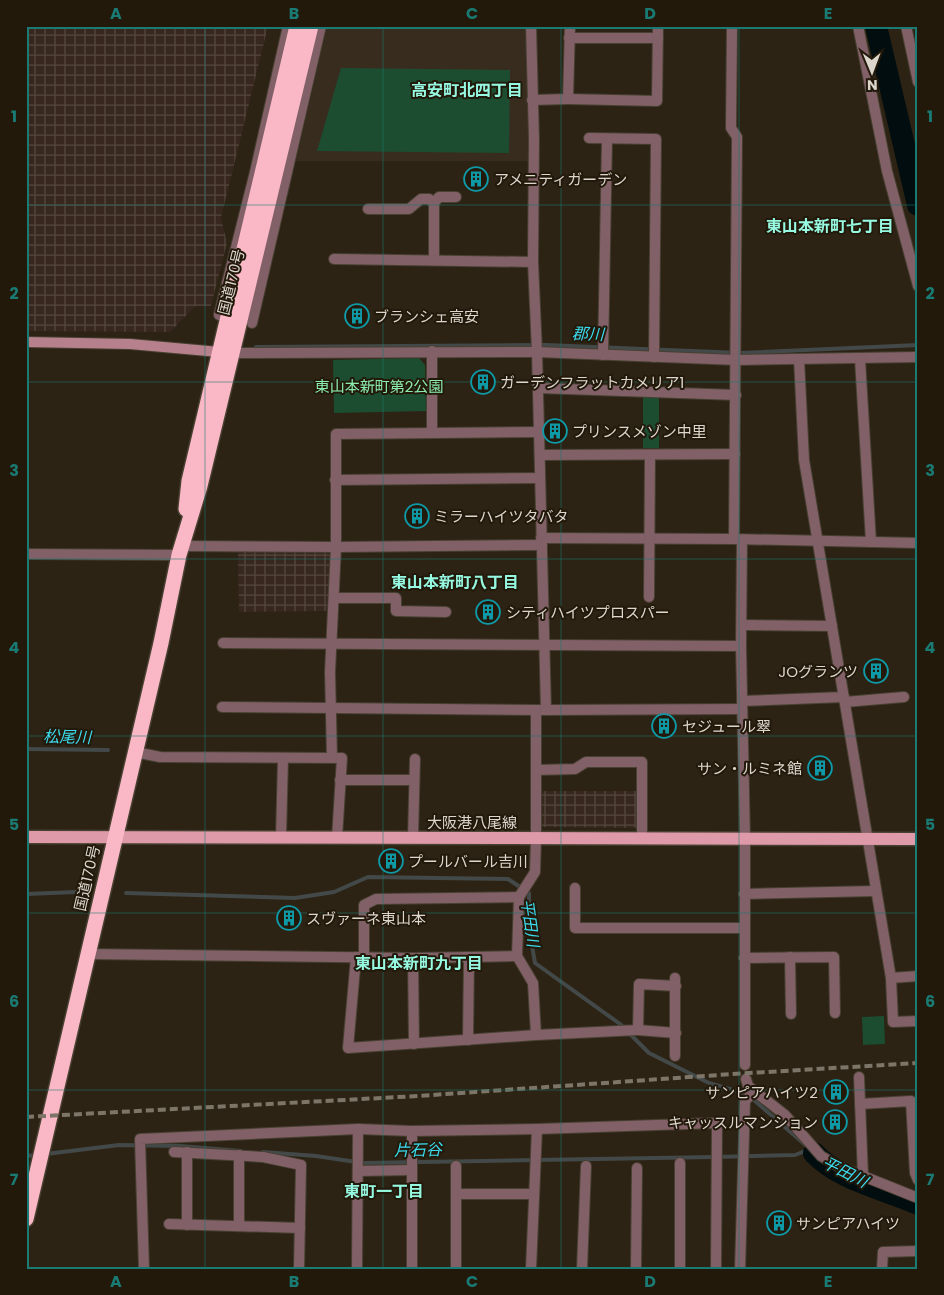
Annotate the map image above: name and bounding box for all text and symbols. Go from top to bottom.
text: A [110,2,122,25]
text: B [289,2,299,25]
text: C [466,2,478,25]
text: D [644,2,656,25]
text: E [824,2,832,25]
north arrow [846,48,896,98]
text: N [867,75,878,95]
district label: 高安町北四丁目 [411,79,523,102]
text: 1 [11,105,17,128]
text: 1 [927,105,933,128]
building icon: アメニティガーデン [463,166,489,192]
place label: アメニティガーデン [494,169,627,190]
district label: 東山本新町七丁目 [766,215,894,238]
street label: 国道170号 [213,247,249,317]
text: 2 [9,282,19,305]
text: 2 [925,282,935,305]
building icon: ブランシェ高安 [344,303,370,329]
place label: ブランシェ高安 [374,306,479,327]
water label: 郡川 [572,322,606,346]
building icon: ガーデンフラットカメリア1 [470,369,496,395]
place label: ガーデンフラットカメリア1 [500,372,684,393]
park label: 東山本新町第2公園 [315,376,443,397]
building icon: プリンスメゾン中里 [542,418,568,444]
place label: プリンスメゾン中里 [572,421,707,442]
text: 3 [9,459,19,482]
text: 3 [925,459,935,482]
building icon: ミラーハイツタバタ [404,503,430,529]
place label: ミラーハイツタバタ [434,506,568,527]
district label: 東山本新町八丁目 [391,571,519,594]
building icon: シティハイツプロスパー [475,599,501,625]
place label: シティハイツプロスパー [506,602,670,623]
text: 4 [9,636,20,659]
text: 4 [925,636,936,659]
building icon: JOグランツ [863,658,889,684]
place label: JOグランツ [778,661,858,682]
building icon: セジュール翠 [651,713,677,739]
place label: セジュール翠 [682,716,771,737]
water label: 松尾川 [43,725,93,749]
building icon: サン・ルミネ館 [807,755,833,781]
place label: サン・ルミネ館 [697,758,802,779]
street label: 大阪港八尾線 [427,812,517,833]
text: 5 [9,813,19,836]
text: 5 [925,813,935,836]
street label: 国道170号 [69,843,105,913]
building icon: プールバール吉川 [378,848,404,874]
place label: プールバール吉川 [408,851,528,872]
water label: 平田川 [515,898,545,950]
building icon: スヴァーネ東山本 [276,905,302,931]
place label: スヴァーネ東山本 [306,908,426,929]
district label: 東山本新町九丁目 [355,952,483,975]
text: 6 [9,990,19,1013]
text: 6 [925,990,935,1013]
building icon: サンピアハイツ2 [823,1079,849,1105]
place label: サンピアハイツ2 [705,1082,818,1103]
building icon: キャッスルマンション [822,1109,848,1135]
place label: キャッスルマンション [668,1112,818,1133]
water label: 片石谷 [394,1138,444,1162]
water label: 平田川 [818,1151,873,1194]
text: 7 [10,1168,19,1191]
text: 7 [926,1168,935,1191]
district label: 東町一丁目 [344,1180,424,1203]
building icon: サンピアハイツ [766,1210,792,1236]
place label: サンピアハイツ [796,1213,900,1234]
text: A [110,1270,122,1293]
text: B [289,1270,299,1293]
text: C [466,1270,478,1293]
text: D [644,1270,656,1293]
text: E [824,1270,832,1293]

